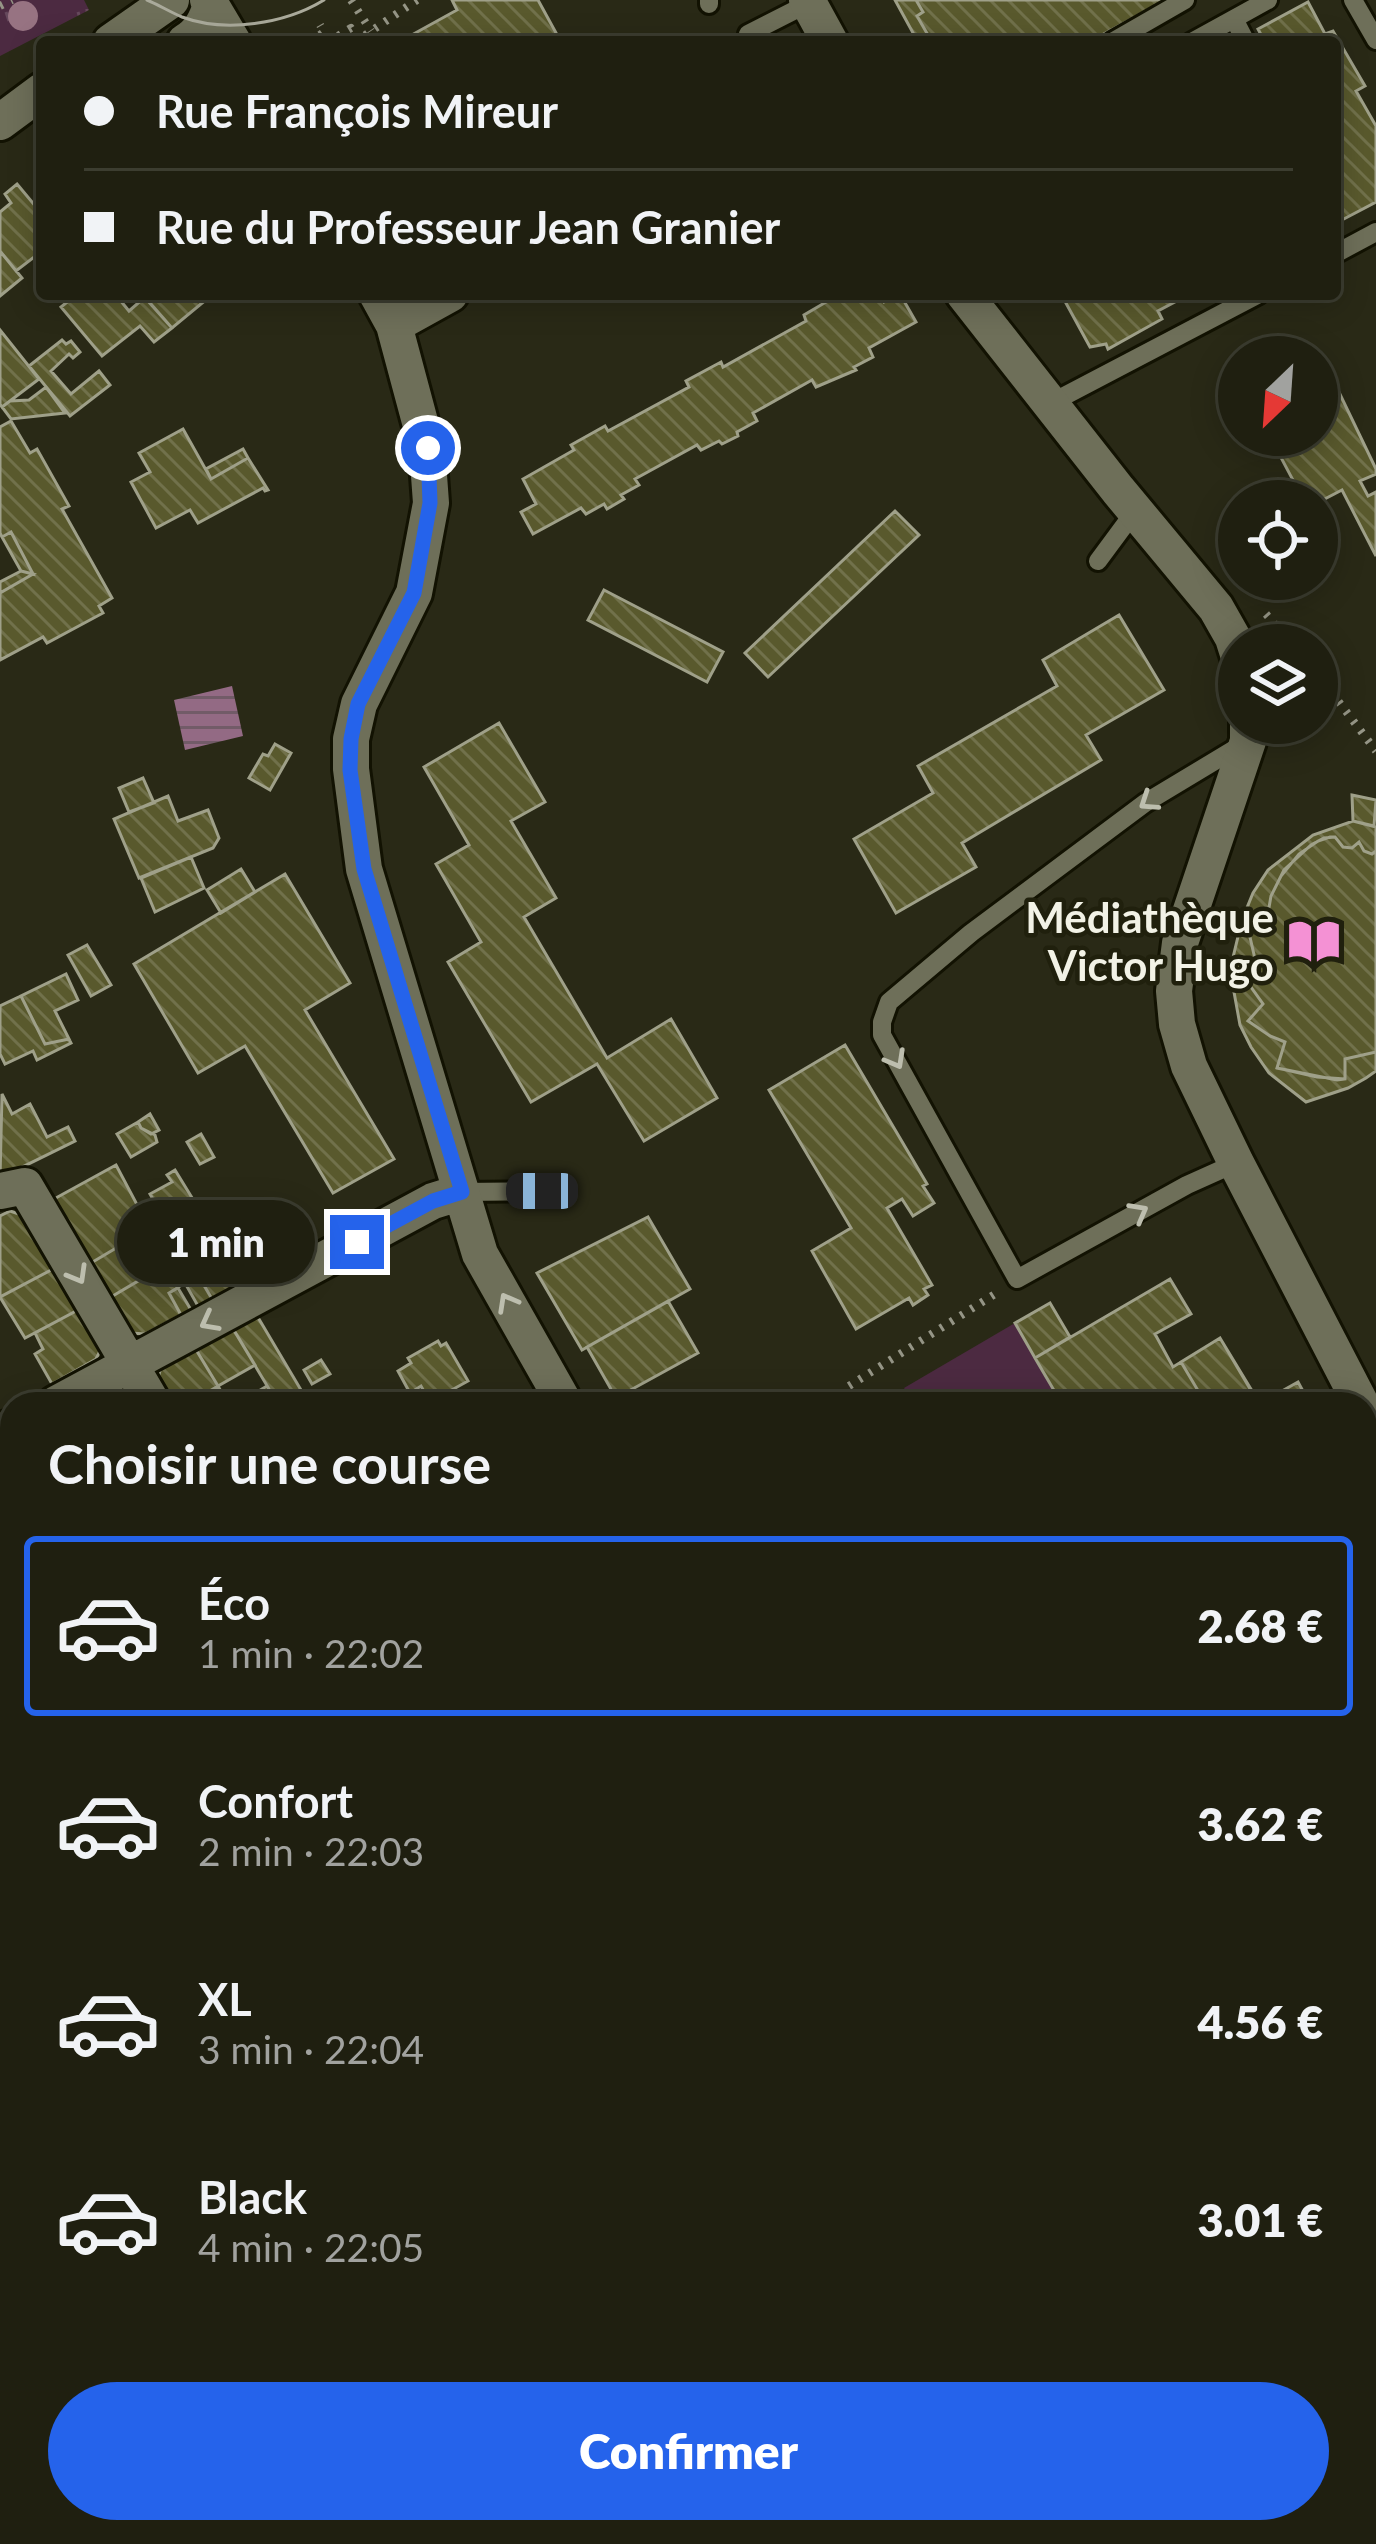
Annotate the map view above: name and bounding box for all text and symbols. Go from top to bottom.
text: Rue François Mireur [156,84,558,138]
text: Rue du Professeur Jean Granier [156,200,780,254]
north arrow [1218,336,1338,456]
map controls [1218,336,1338,744]
route start [401,421,455,475]
button: locate [1218,480,1338,600]
button: layers [1218,624,1338,744]
one-way arrow [1139,788,1161,810]
place label: Médiathèque Victor Hugo [1025,892,1274,990]
library icon: Médiathèque Victor Hugo [1285,912,1343,970]
one-way arrow [882,1047,905,1069]
car [506,1173,578,1209]
callout: 1 min [117,1200,315,1284]
one-way arrow [1127,1203,1148,1226]
route end [330,1215,384,1269]
text: 1 min [167,1219,265,1265]
one-way arrow [63,1262,86,1284]
one-way arrow [498,1293,521,1315]
one-way arrow [200,1308,221,1331]
text: Choisir une course [48,1431,491,1496]
icon: car [54,1572,162,1680]
text: Éco [198,1576,270,1630]
text: 2.68 € [1197,1599,1323,1653]
text: 1 min · 22:02 [198,1630,424,1676]
icon: car [54,1770,162,1878]
text: Confort [198,1774,353,1828]
text: 3.62 € [1197,1797,1323,1851]
text: 2 min · 22:03 [198,1828,424,1874]
icon: car [54,1968,162,2076]
text: XL [198,1972,252,2026]
text: 4.56 € [1197,1995,1323,2049]
text: 3 min · 22:04 [198,2026,424,2072]
icon: car [54,2166,162,2274]
text: Black [198,2170,307,2224]
text: 3.01 € [1197,2193,1323,2247]
text: 4 min · 22:05 [198,2224,424,2270]
button: Confirmer [48,2382,1329,2520]

